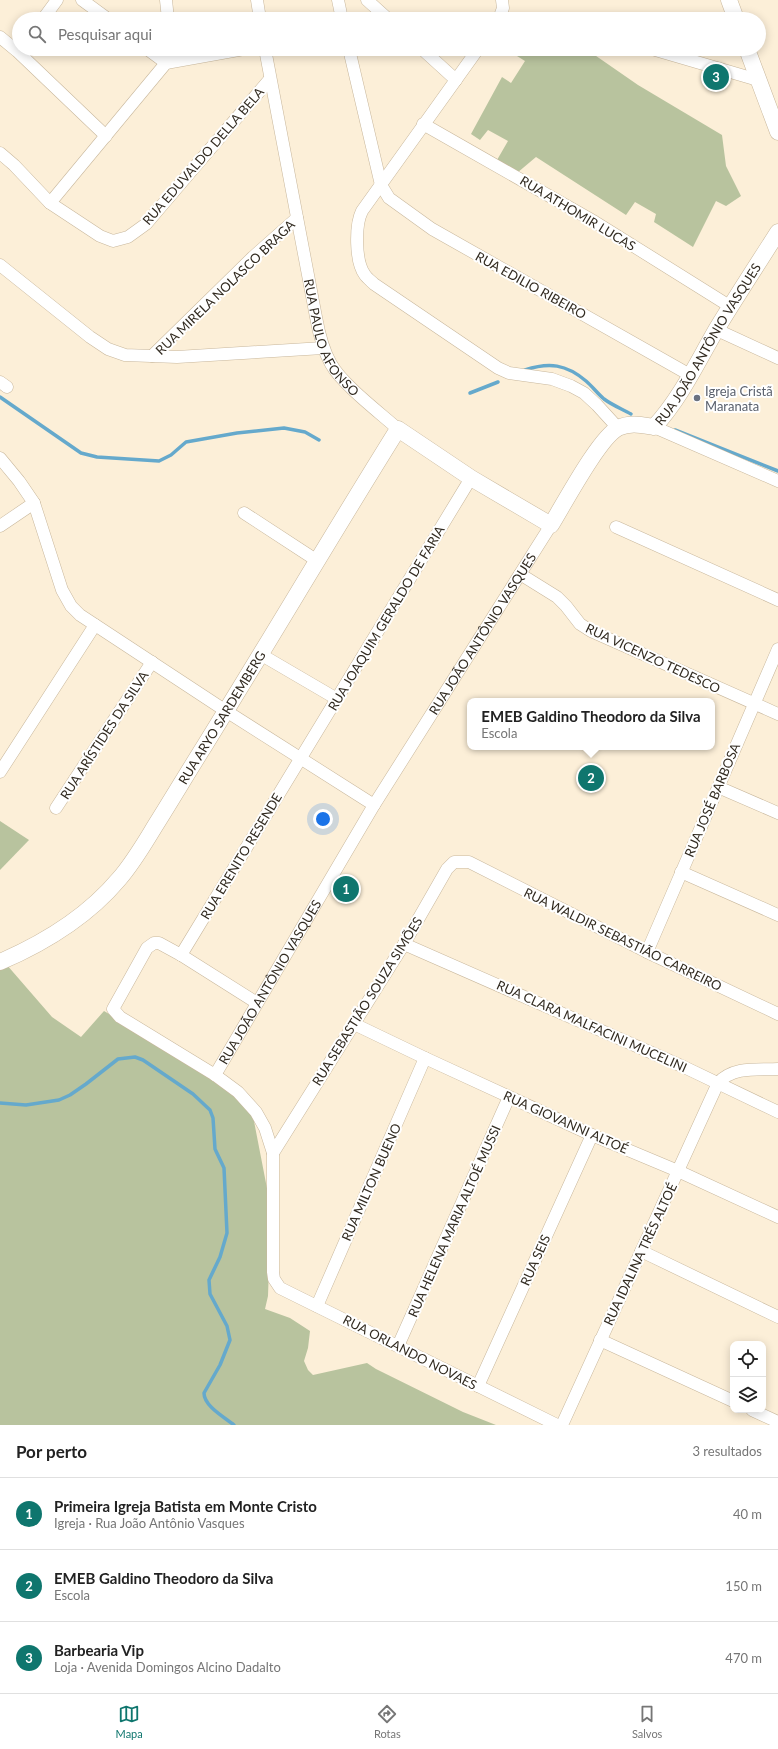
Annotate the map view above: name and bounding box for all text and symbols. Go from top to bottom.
search box [12,12,766,56]
icon: search [26,23,48,45]
text: Pesquisar aqui [58,25,152,43]
pin: 3 [703,62,729,92]
street label: RUA EDUVALDO DELLA BELA [139,84,267,228]
street label: RUA ATHOMIR LUCAS [517,172,639,254]
street label: RUA MIRELA NOLASCO BRAGA [152,216,298,358]
street label: RUA EDILIO RIBEIRO [473,248,589,322]
street label: RUA JOÃO ANTÔNIO VASQUES [651,260,764,429]
street label: RUA PAULO AFONSO [301,277,363,399]
place label: Igreja Cristã Maranata [705,383,773,414]
marker: Igreja Cristã Maranata [692,393,702,403]
street label: RUA JOAQUIM GERALDO DE FARIA [324,522,448,713]
street label: RUA JOÃO ANTÔNIO VASQUES [425,550,539,718]
street label: RUA VICENZO TEDESCO [583,620,723,696]
street label: RUA ARYO SARDEMBERG [175,648,269,787]
street label: RUA ARÍSTIDES DA SILVA [56,668,152,802]
popup [467,698,715,750]
text: EMEB Galdino Theodoro da Silva [481,707,701,725]
text: Escola [481,725,517,741]
street label: RUA JOSÉ BARBOSA [681,740,743,859]
pin: 2 [578,763,604,793]
street label: RUA ERENITO RESENDE [197,790,285,922]
your location [313,809,333,829]
pin: 1 [333,874,359,904]
street label: RUA WALDIR SEBASTIÃO CARREIRO [522,884,724,994]
street label: RUA JOÃO ANTÔNIO VASQUES [215,897,324,1067]
street label: RUA SEBASTIÃO SOUZA SIMÕES [308,914,426,1088]
street label: RUA CLARA MALFACINI MUCELINI [494,977,690,1075]
street label: RUA GIOVANNI ALTOÉ [501,1087,631,1157]
street label: RUA MILTON BUENO [338,1121,404,1243]
street label: RUA HELENA MARIA ALTOÉ MUSSI [404,1123,504,1319]
street label: RUA IDALINA TRÉS ALTOÉ [600,1180,680,1328]
street label: RUA SEIS [517,1232,553,1288]
street label: RUA ORLANDO NOVAES [340,1311,480,1393]
map controls [730,1341,766,1413]
button: locate [730,1341,766,1377]
button: layers [730,1377,766,1413]
text: Por perto [16,1441,87,1462]
text: 3 resultados [692,1443,762,1459]
text: Primeira Igreja Batista em Monte Cristo [54,1497,317,1515]
text: 1 [25,1506,33,1522]
text: 40 m [733,1506,762,1522]
text: Igreja · Rua João Antônio Vasques [54,1515,245,1531]
text: EMEB Galdino Theodoro da Silva [54,1569,273,1587]
text: 2 [25,1578,33,1594]
text: 150 m [725,1578,762,1594]
text: Escola [54,1587,90,1603]
text: Barbearia Vip [54,1641,144,1659]
text: 3 [25,1650,33,1666]
text: 470 m [725,1650,762,1666]
text: Loja · Avenida Domingos Alcino Dadalto [54,1659,281,1675]
tab: Mapa [116,1703,143,1740]
tab: Rotas [374,1703,401,1740]
tab: Salvos [632,1703,662,1740]

